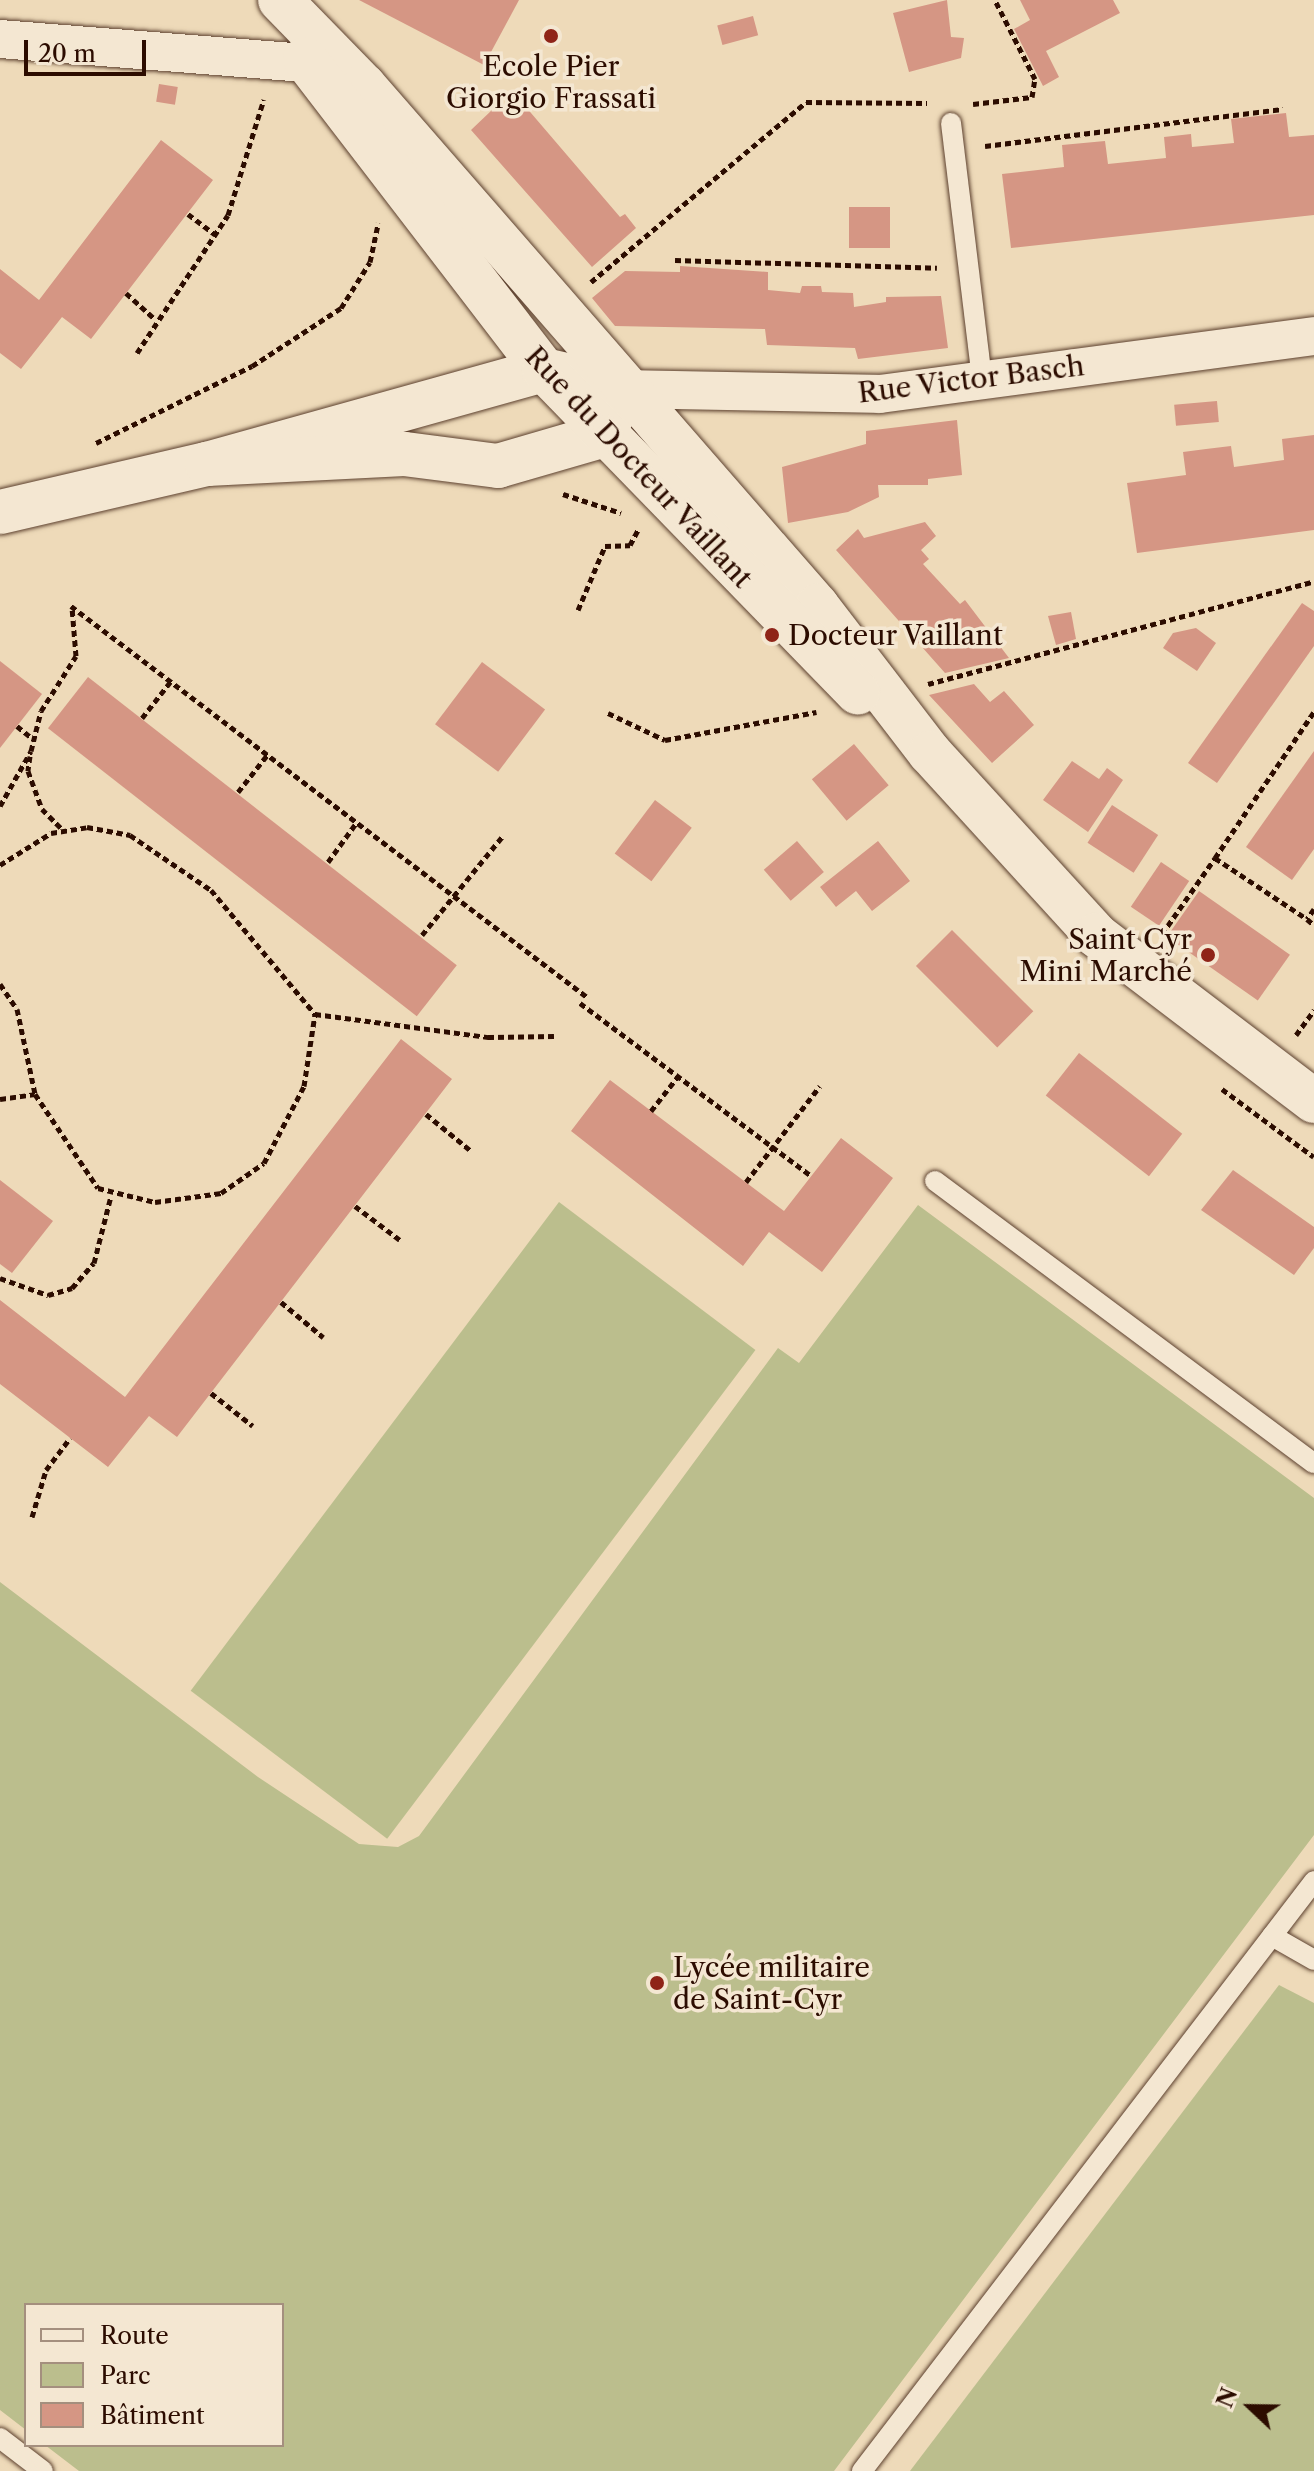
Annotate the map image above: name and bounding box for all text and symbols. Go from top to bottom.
scale bar [28,24,150,74]
marker: Ecole Pier Giorgio Frassati [542,27,560,45]
text: 20 m [38,39,96,68]
place label: Ecole Pier Giorgio Frassati [446,49,656,115]
street label: Rue du Docteur Vaillant [518,339,760,595]
street label: Rue Victor Basch [855,348,1087,410]
place label: Docteur Vaillant [788,618,1004,652]
marker: Docteur Vaillant [763,626,781,644]
place label: Saint Cyr Mini Marché [1020,922,1192,988]
marker: Saint Cyr Mini Marché [1199,946,1217,964]
place label: Lycée militaire de Saint-Cyr [673,1950,870,2016]
marker: Lycée militaire de Saint-Cyr [648,1974,666,1992]
legend [24,2303,284,2447]
text: Route [100,2321,169,2350]
text: Parc [100,2361,151,2390]
north arrow [1210,2367,1290,2447]
text: N [1211,2384,1243,2412]
text: Bâtiment [100,2401,205,2430]

